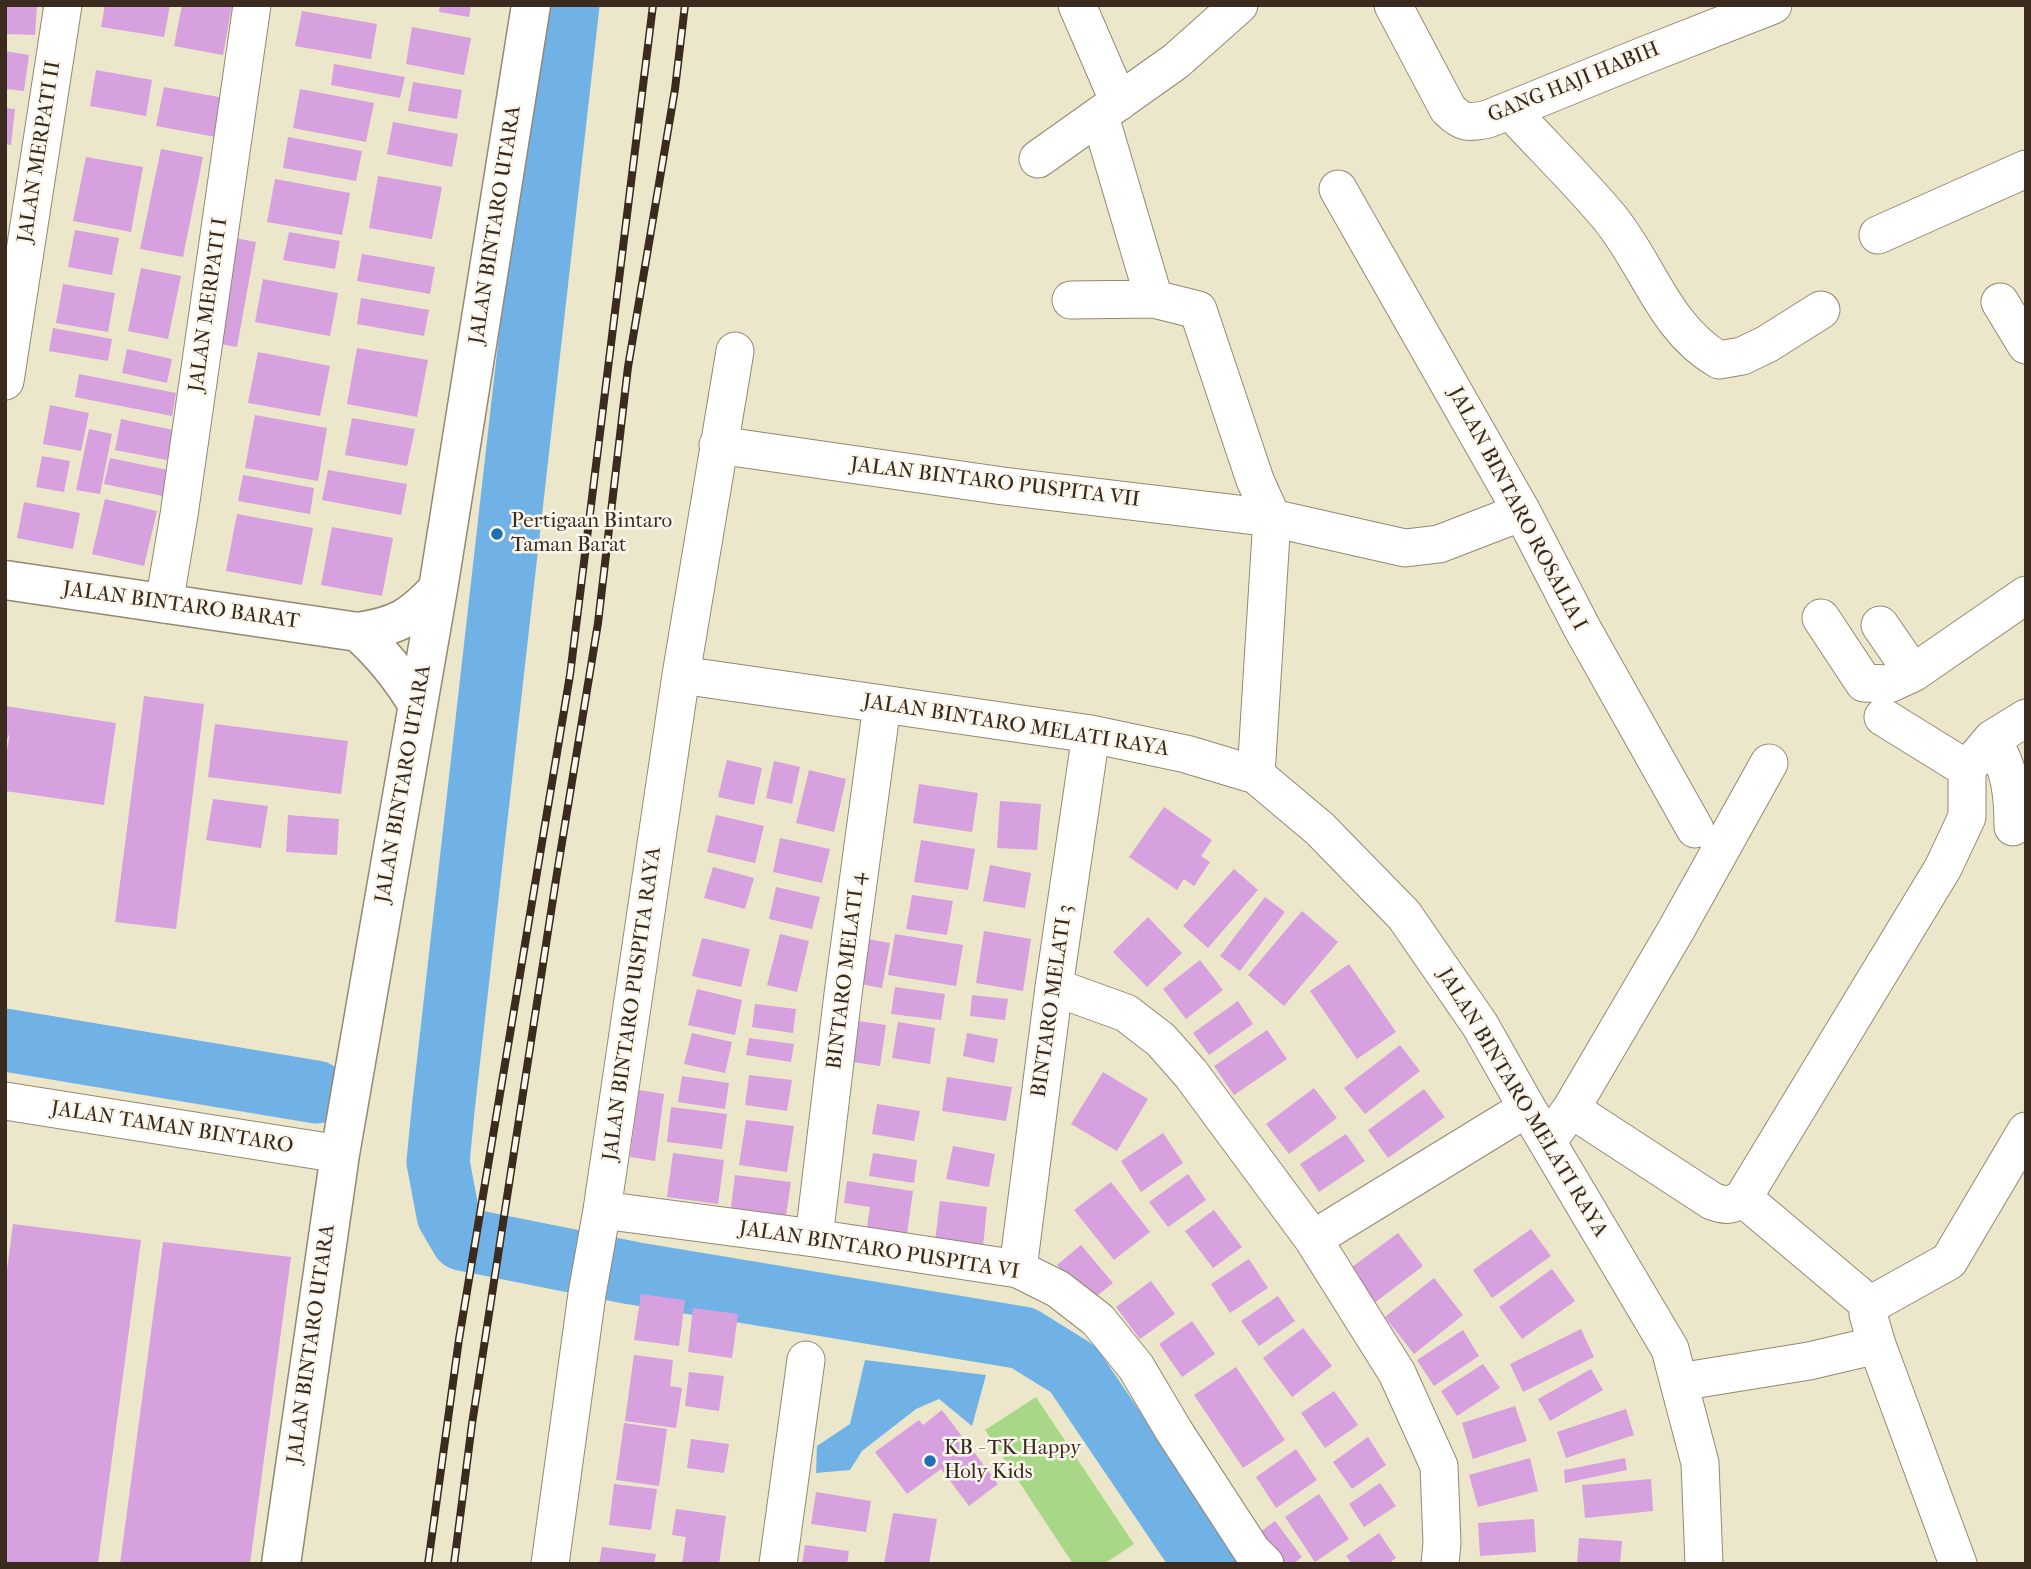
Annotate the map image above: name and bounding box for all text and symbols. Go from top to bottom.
street label: GANG HAJI HABIH [1485,37,1663,129]
street label: JALAN MERPATI II [13,59,67,245]
street label: JALAN BINTARO UTARA [465,104,527,346]
street label: JALAN MERPATI I [184,216,234,394]
street label: JALAN BINTARO ROSALIA I [1442,383,1592,635]
street label: JALAN BINTARO PUSPITA VII [849,453,1141,513]
place label: Pertigaan Bintaro Taman Barat [511,509,672,559]
marker: Pertigaan Bintaro Taman Barat [489,526,505,542]
street label: JALAN BINTARO BARAT [61,577,301,635]
street label: JALAN BINTARO UTARA [371,663,437,905]
street label: JALAN BINTARO MELATI RAYA [861,689,1171,763]
street label: JALAN BINTARO PUSPITA RAYA [598,845,668,1163]
street label: BINTARO MELATI 4 [822,871,872,1071]
street label: BINTARO MELATI 3 [1027,903,1079,1099]
street label: JALAN BINTARO MELATI RAYA [1431,964,1613,1242]
street label: JALAN TAMAN BINTARO [49,1096,295,1160]
street label: JALAN BINTARO PUSPITA VI [737,1216,1021,1286]
street label: JALAN BINTARO UTARA [283,1223,341,1465]
place label: KB - TK Happy Holy Kids [944,1436,1081,1486]
marker: KB - TK Happy Holy Kids [922,1453,938,1469]

